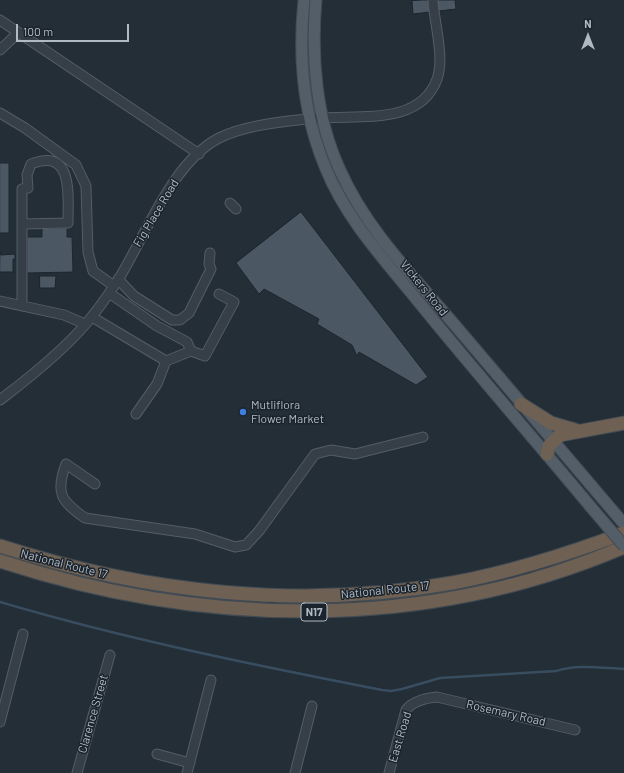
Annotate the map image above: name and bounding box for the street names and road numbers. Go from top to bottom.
street label: Fig Place Road [130,177,182,249]
street label: Vickers Road [397,257,451,319]
street label: National Route 17 [19,546,109,582]
street label: National Route 17 [340,578,430,602]
road number: N17 [301,603,327,621]
street label: Clarence Street [75,673,111,755]
street label: Rosemary Road [465,697,547,729]
street label: East Road [385,710,415,764]

